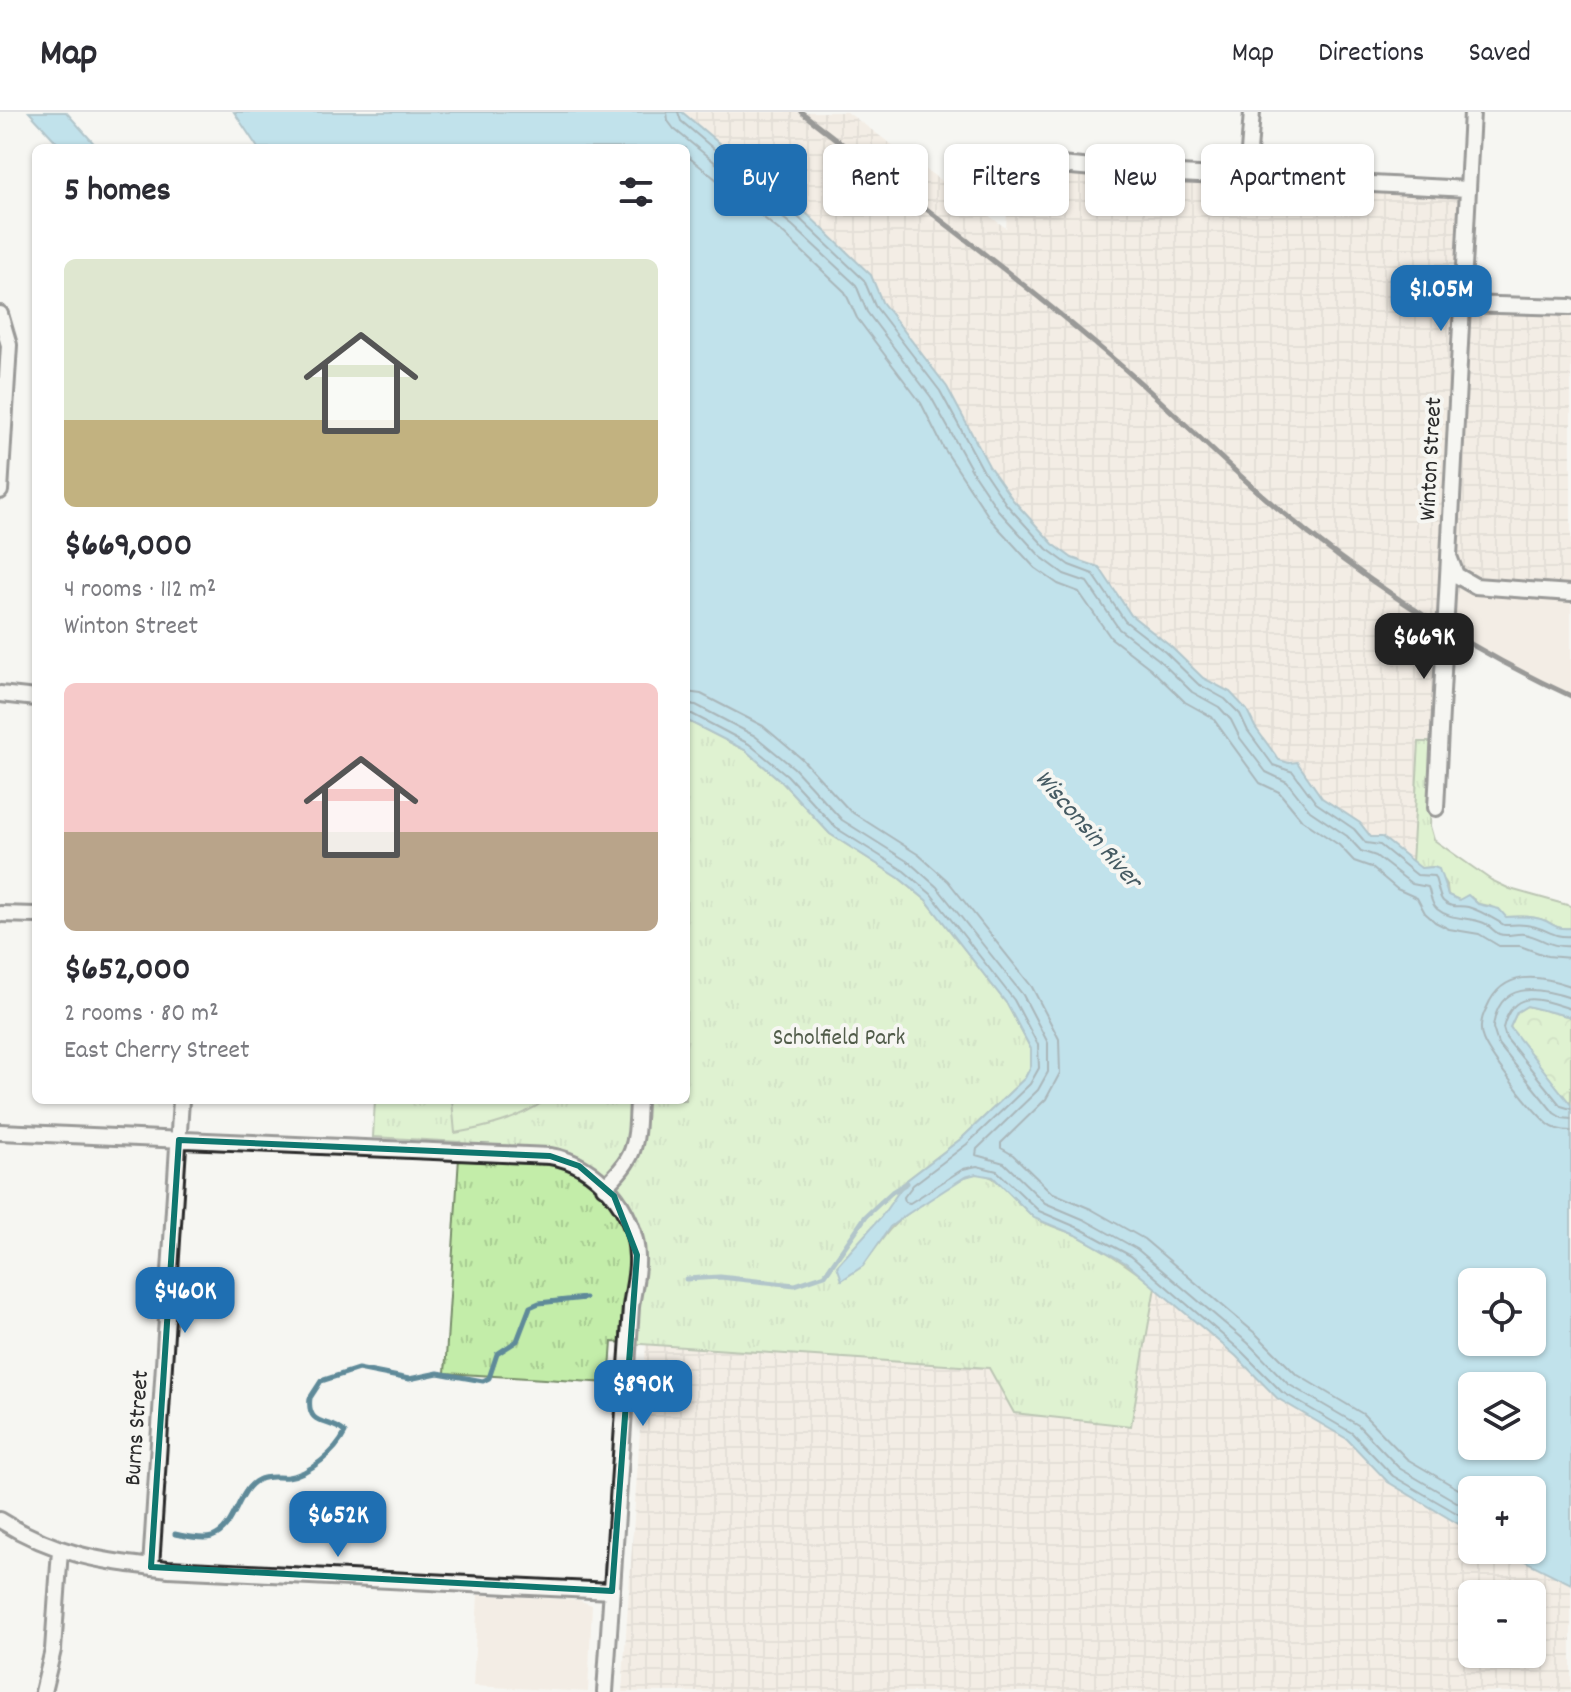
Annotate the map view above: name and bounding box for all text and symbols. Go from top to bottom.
text: Map [40,28,98,83]
text: Map [1232,35,1274,75]
text: Directions [1318,35,1424,75]
text: Saved [1468,35,1531,75]
chip: Buy [714,144,807,216]
chip: Rent [823,144,928,216]
chip: Filters [944,144,1069,216]
chip: New [1085,144,1185,216]
chip: Apartment [1201,144,1374,216]
text: 5 homes [64,168,171,217]
icon: filters [614,170,658,214]
pin: $1.05M [1376,265,1506,333]
text: $1.05M [1409,272,1473,309]
icon: home [289,311,433,455]
street label: Winton Street [1412,396,1452,522]
text: $669,000 [64,523,192,572]
text: 4 rooms · 112 m² [64,572,216,609]
text: Winton Street [64,609,198,646]
pin: $669K [1368,613,1480,681]
text: $669K [1393,620,1455,657]
icon: home [289,735,433,879]
water label: Wisconsin River [1025,762,1152,900]
text: $652,000 [64,947,191,996]
text: 2 rooms · 80 m² [64,996,219,1033]
park label: Scholfield Park [773,1022,905,1056]
text: East Cherry Street [64,1033,250,1070]
pin: $460K [129,1267,241,1335]
map controls [1458,1268,1546,1668]
button: locate [1458,1268,1546,1356]
text: $460K [154,1274,216,1311]
pin: $890K [587,1360,699,1428]
text: $890K [612,1367,674,1404]
street label: Burns Street [117,1369,159,1487]
button: layers [1458,1372,1546,1460]
button: + [1458,1476,1546,1564]
pin: $652K [282,1491,394,1559]
text: $652K [307,1498,369,1535]
button: − [1458,1580,1546,1668]

